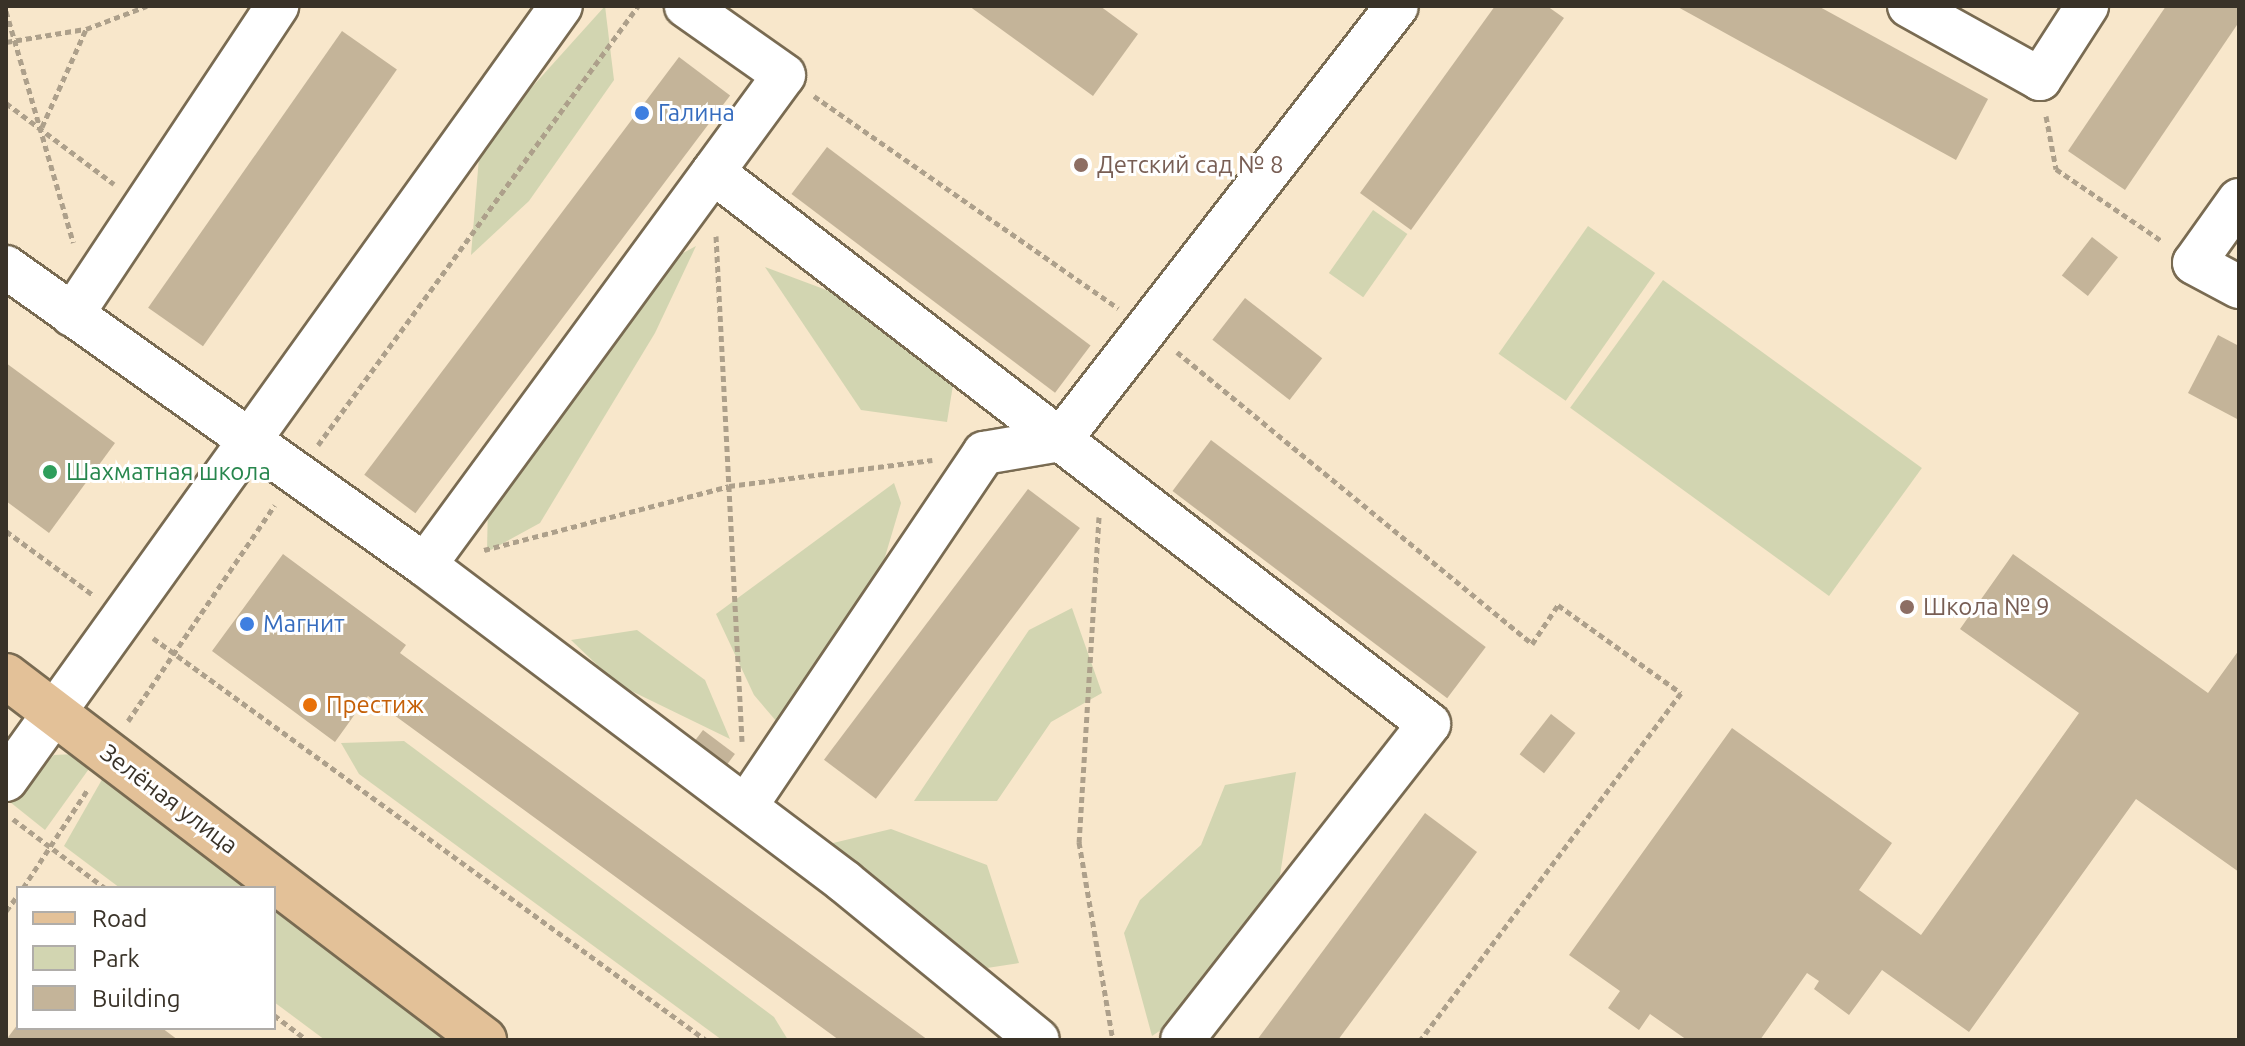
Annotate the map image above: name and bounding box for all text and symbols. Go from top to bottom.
place label: Галина [658,99,735,127]
marker: Галина [633,104,651,122]
place label: Детский сад № 8 [1097,151,1284,179]
marker: Детский сад № 8 [1072,156,1090,174]
place label: Шахматная школа [66,458,271,486]
marker: Шахматная школа [41,463,59,481]
place label: Школа № 9 [1923,593,2050,621]
marker: Школа № 9 [1898,598,1916,616]
place label: Магнит [263,610,345,638]
marker: Магнит [238,615,256,633]
place label: Престиж [326,691,424,719]
marker: Престиж [301,696,319,714]
street label: Зелёная улица [95,738,243,860]
legend [16,886,276,1030]
text: Road [92,905,147,932]
text: Park [92,945,140,972]
text: Building [92,985,180,1012]

